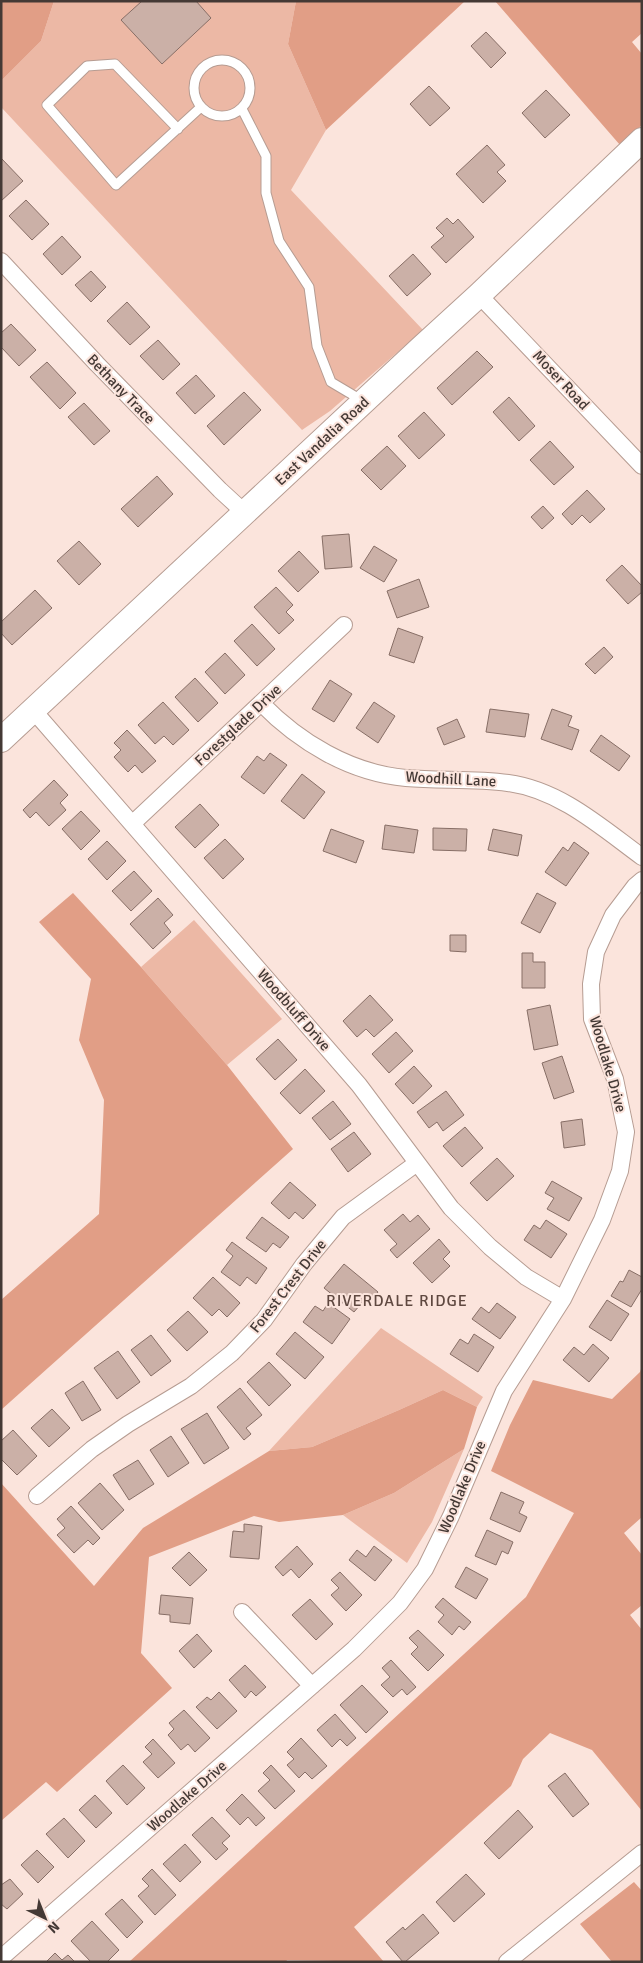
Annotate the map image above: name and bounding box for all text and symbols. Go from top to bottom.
street label: Moser Road [529,346,593,414]
street label: Bethany Trace [83,350,159,428]
street label: East Vandalia Road [271,393,373,489]
street label: Forestglade Drive [191,680,285,770]
street label: Woodhill Lane [405,768,497,790]
street label: Woodbluff Drive [254,965,334,1055]
street label: Woodlake Drive [586,1014,630,1114]
street label: Forest Crest Drive [246,1236,330,1336]
district label: RIVERDALE RIDGE [326,1291,468,1311]
street label: Woodlake Drive [434,1438,490,1536]
street label: Woodlake Drive [144,1757,230,1835]
north arrow [20,1893,70,1943]
text: N [44,1918,63,1937]

